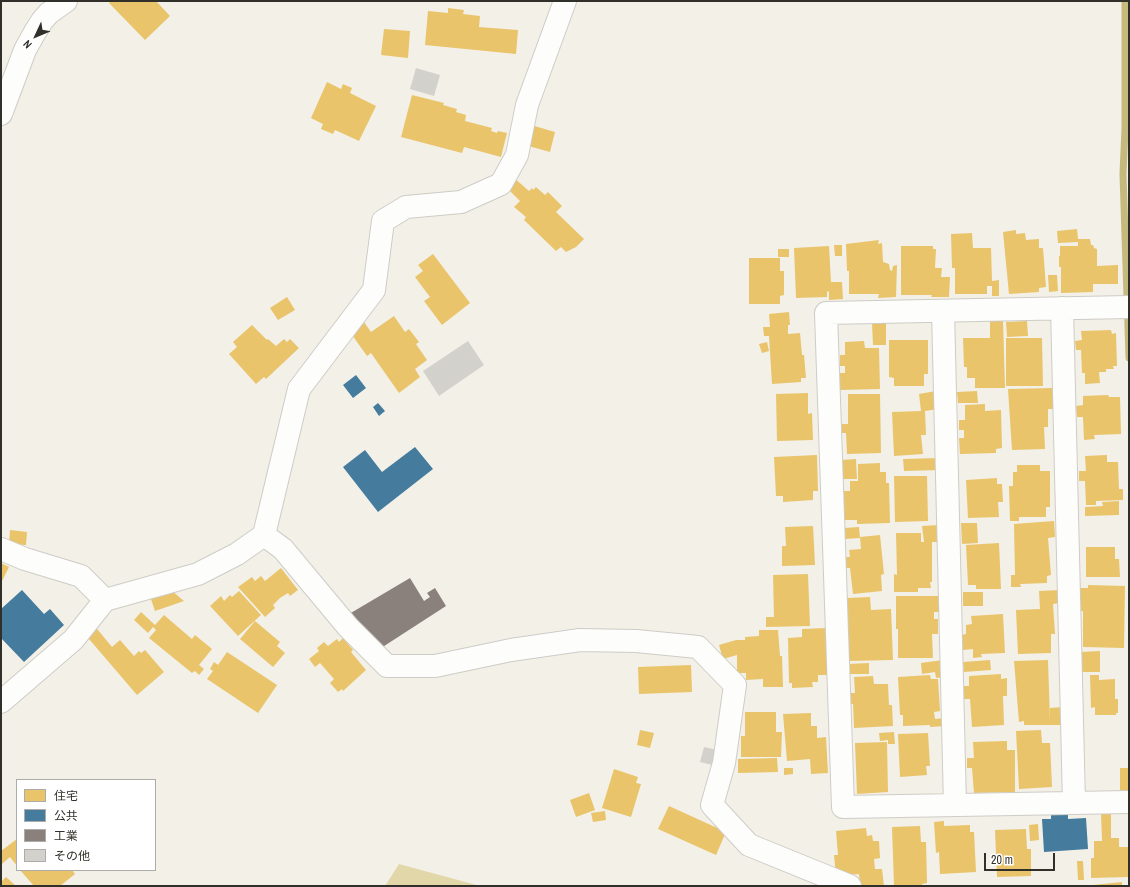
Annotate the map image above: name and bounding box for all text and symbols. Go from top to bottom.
north arrow [16,16,56,56]
text: N [20,37,35,52]
legend [16,779,156,871]
text: 住宅 [54,788,78,804]
text: 公共 [54,808,78,824]
text: 工業 [54,828,78,844]
scale bar [986,845,1057,871]
text: その他 [54,848,90,864]
text: 20 m [991,852,1013,868]

